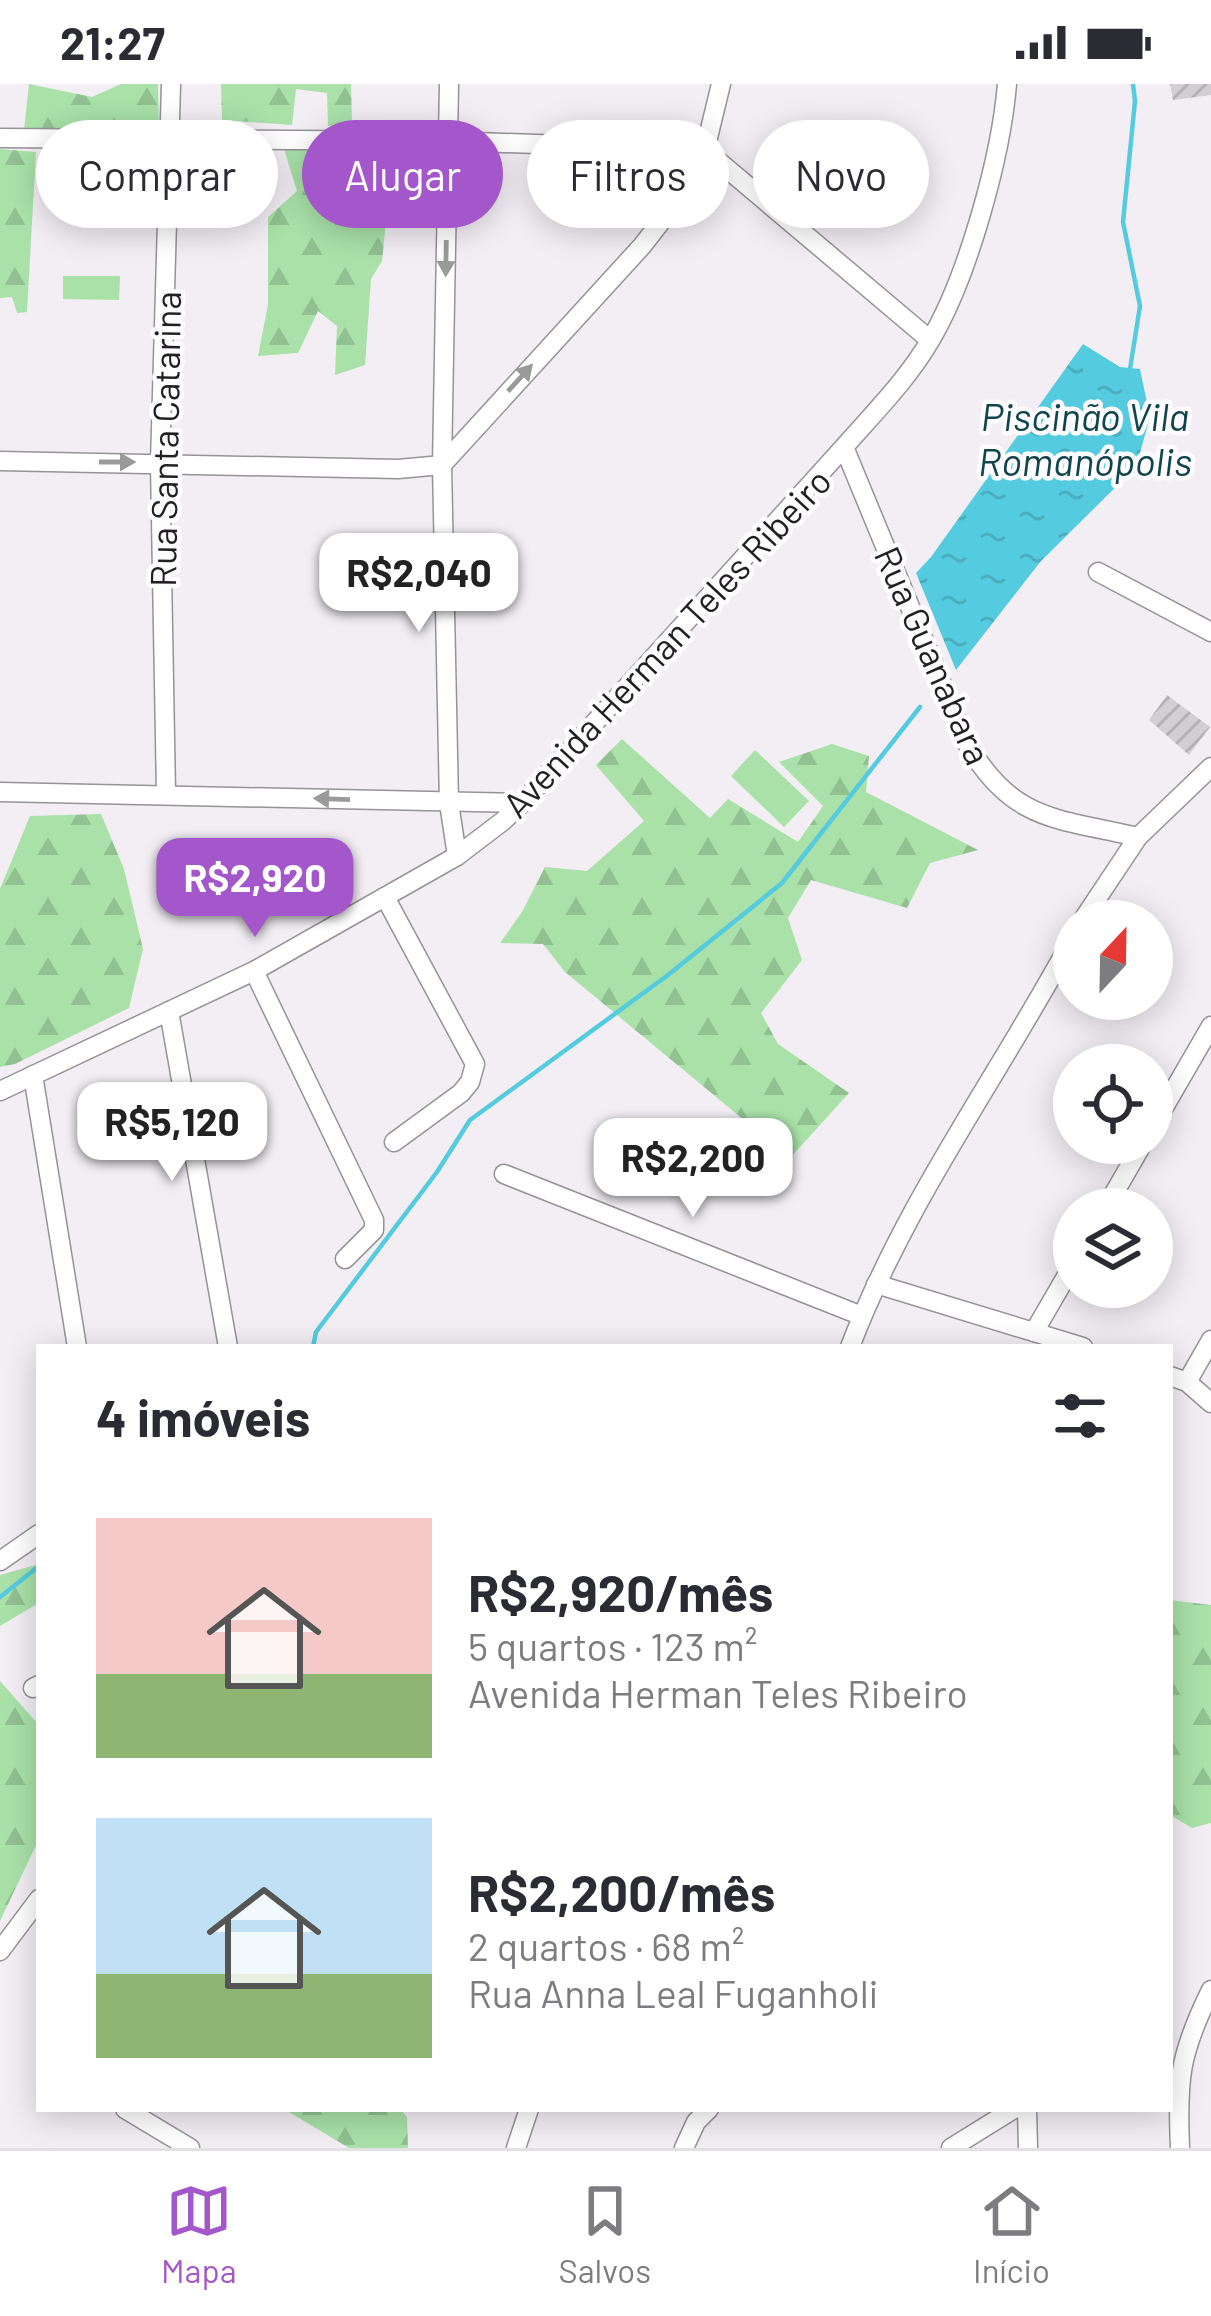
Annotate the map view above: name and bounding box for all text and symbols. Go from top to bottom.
text: 21:27 [60,15,165,69]
chip: Comprar [36,120,278,228]
chip: Alugar [302,120,503,228]
chip: Filtros [527,120,729,228]
chip: Novo [753,120,929,228]
one-way arrow [437,240,456,278]
street label: Rua Santa Catarina [140,291,188,587]
one-way arrow [506,363,533,392]
water label: Piscinão Vila Romanópolis [978,392,1192,484]
one-way arrow [99,452,137,472]
street label: Avenida Herman Teles Ribeiro [493,459,839,825]
pin: R$2,040 [308,533,530,635]
street label: Rua Guanabara [867,539,1001,771]
text: R$2,040 [346,548,492,595]
one-way arrow [312,789,350,808]
pin: R$2,920 [144,838,366,940]
text: R$2,920 [183,853,327,900]
north arrow [1053,900,1173,1020]
map controls [1053,900,1173,1308]
button: locate [1053,1044,1173,1164]
pin: R$5,120 [61,1082,283,1184]
text: R$5,120 [104,1097,240,1144]
pin: R$2,200 [582,1118,804,1220]
text: R$2,200 [621,1133,765,1180]
button: layers [1053,1188,1173,1308]
icon: filters [1047,1383,1113,1449]
text: 4 imóveis [96,1386,310,1447]
text: R$2,920/mês [468,1561,773,1622]
icon: home [192,1566,336,1710]
text: 5 quartos · 123 m² [468,1622,758,1669]
text: Avenida Herman Teles Ribeiro [468,1669,968,1716]
text: R$2,200/mês [468,1861,775,1922]
icon: home [192,1866,336,2010]
text: 2 quartos · 68 m² [468,1922,744,1969]
text: Rua Anna Leal Fuganholi [468,1969,879,2016]
tab: Mapa [161,2178,237,2290]
tab: Salvos [559,2178,651,2290]
tab: Início [973,2178,1050,2290]

